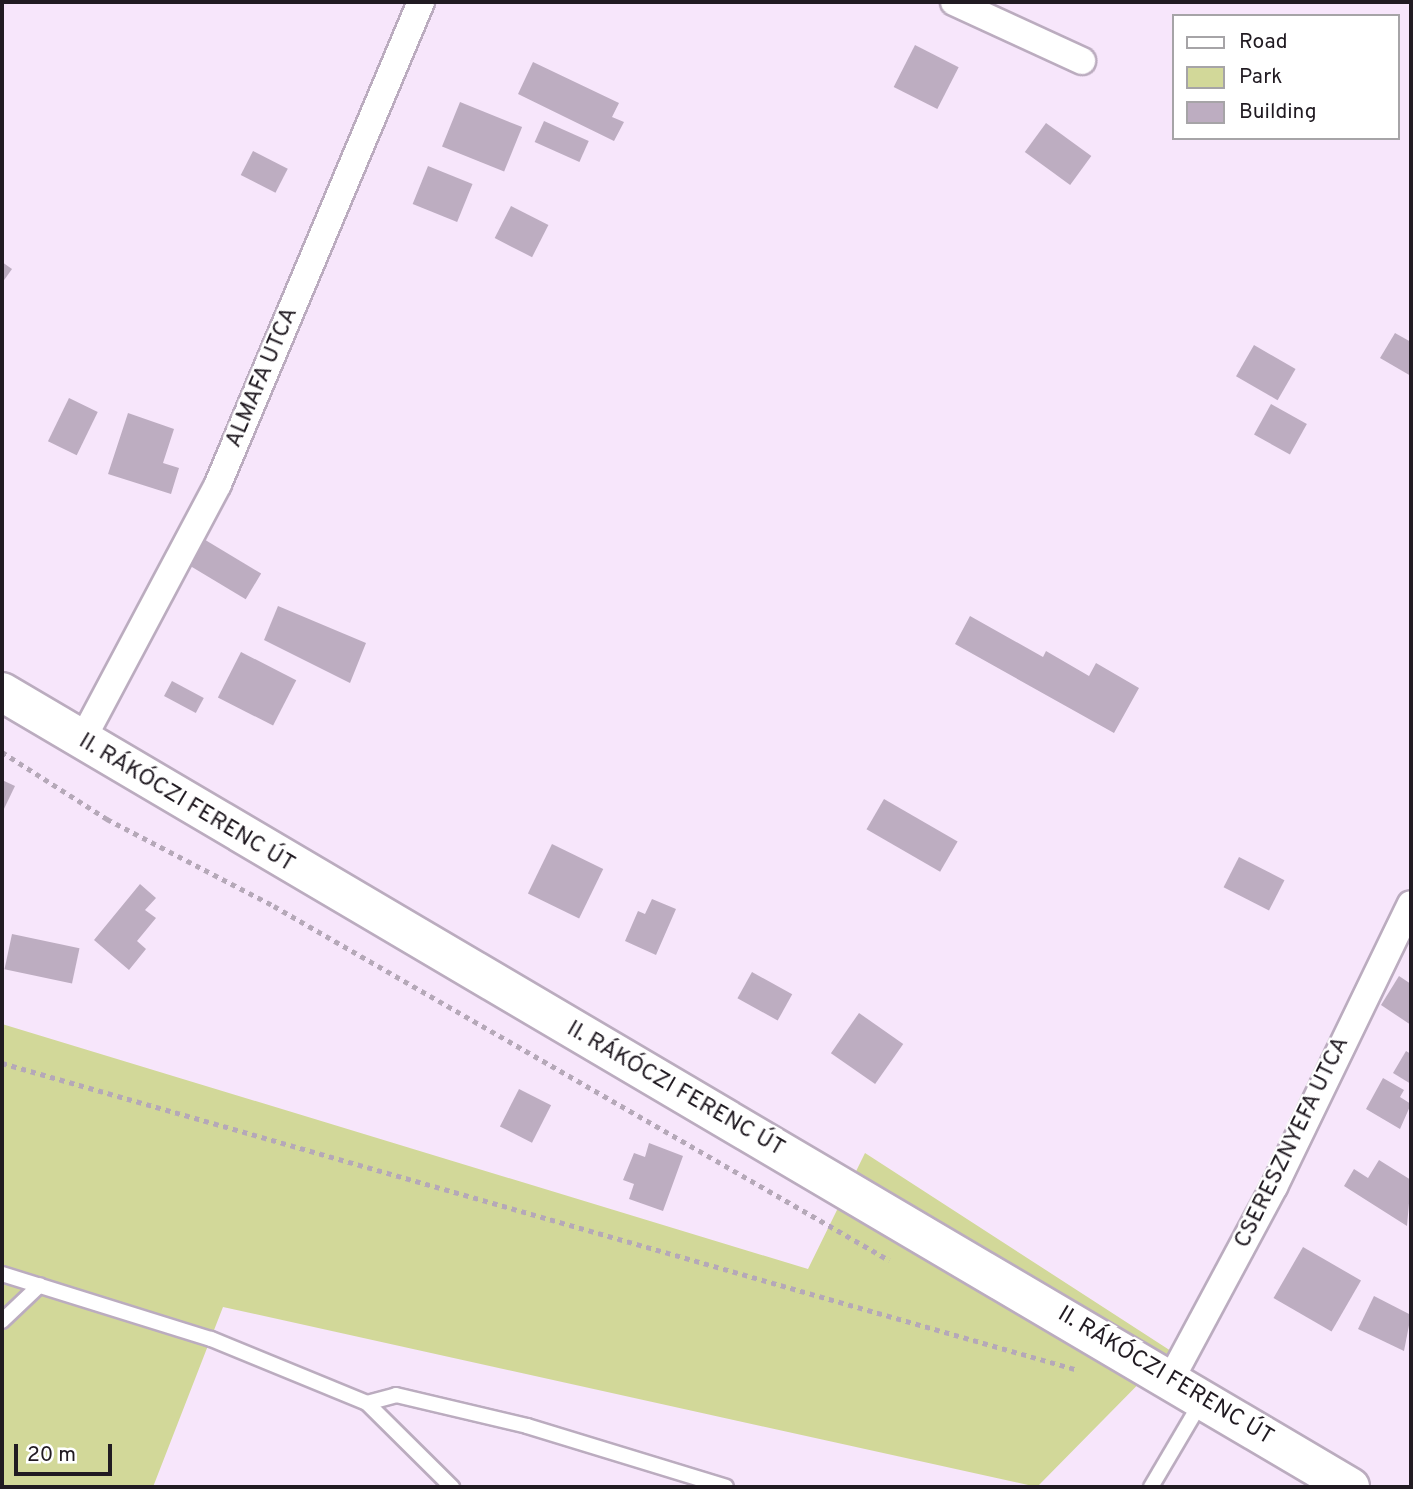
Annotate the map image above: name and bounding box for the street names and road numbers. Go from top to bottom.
street label: ALMAFA UTCA [221,303,305,453]
street label: II. RÁKÓCZI FERENC ÚT [73,729,299,879]
street label: II. RÁKÓCZI FERENC ÚT [561,1016,789,1164]
street label: CSERESZNYEFA UTCA [1230,1032,1356,1254]
street label: II. RÁKÓCZI FERENC ÚT [1052,1302,1278,1452]

